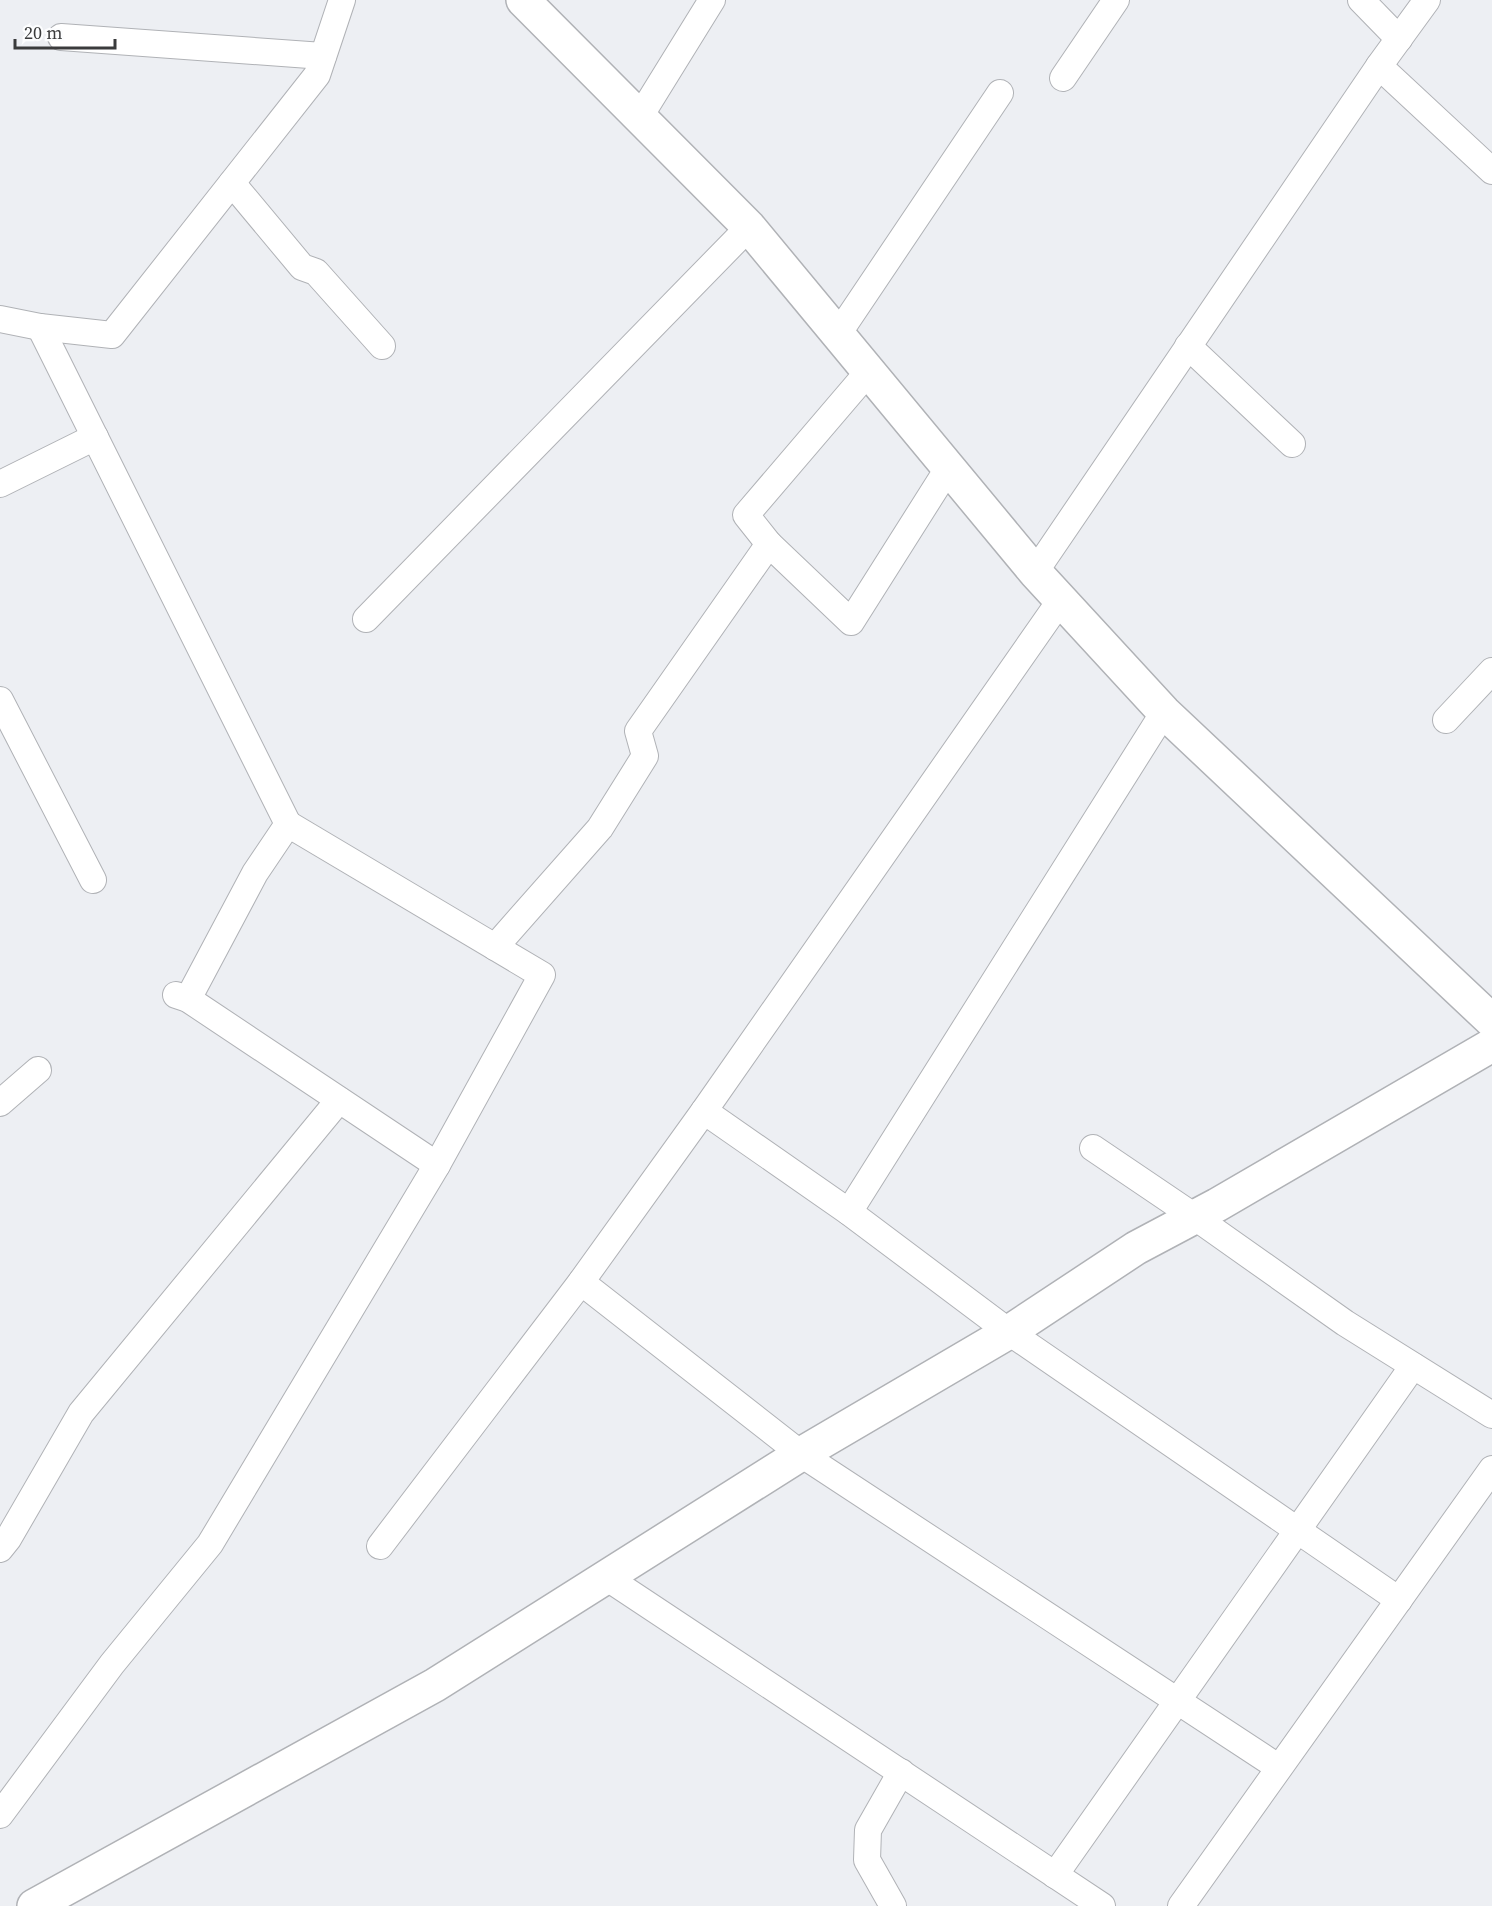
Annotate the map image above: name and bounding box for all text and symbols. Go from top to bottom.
scale bar [15,12,116,50]
text: 20 m [24,20,62,45]

